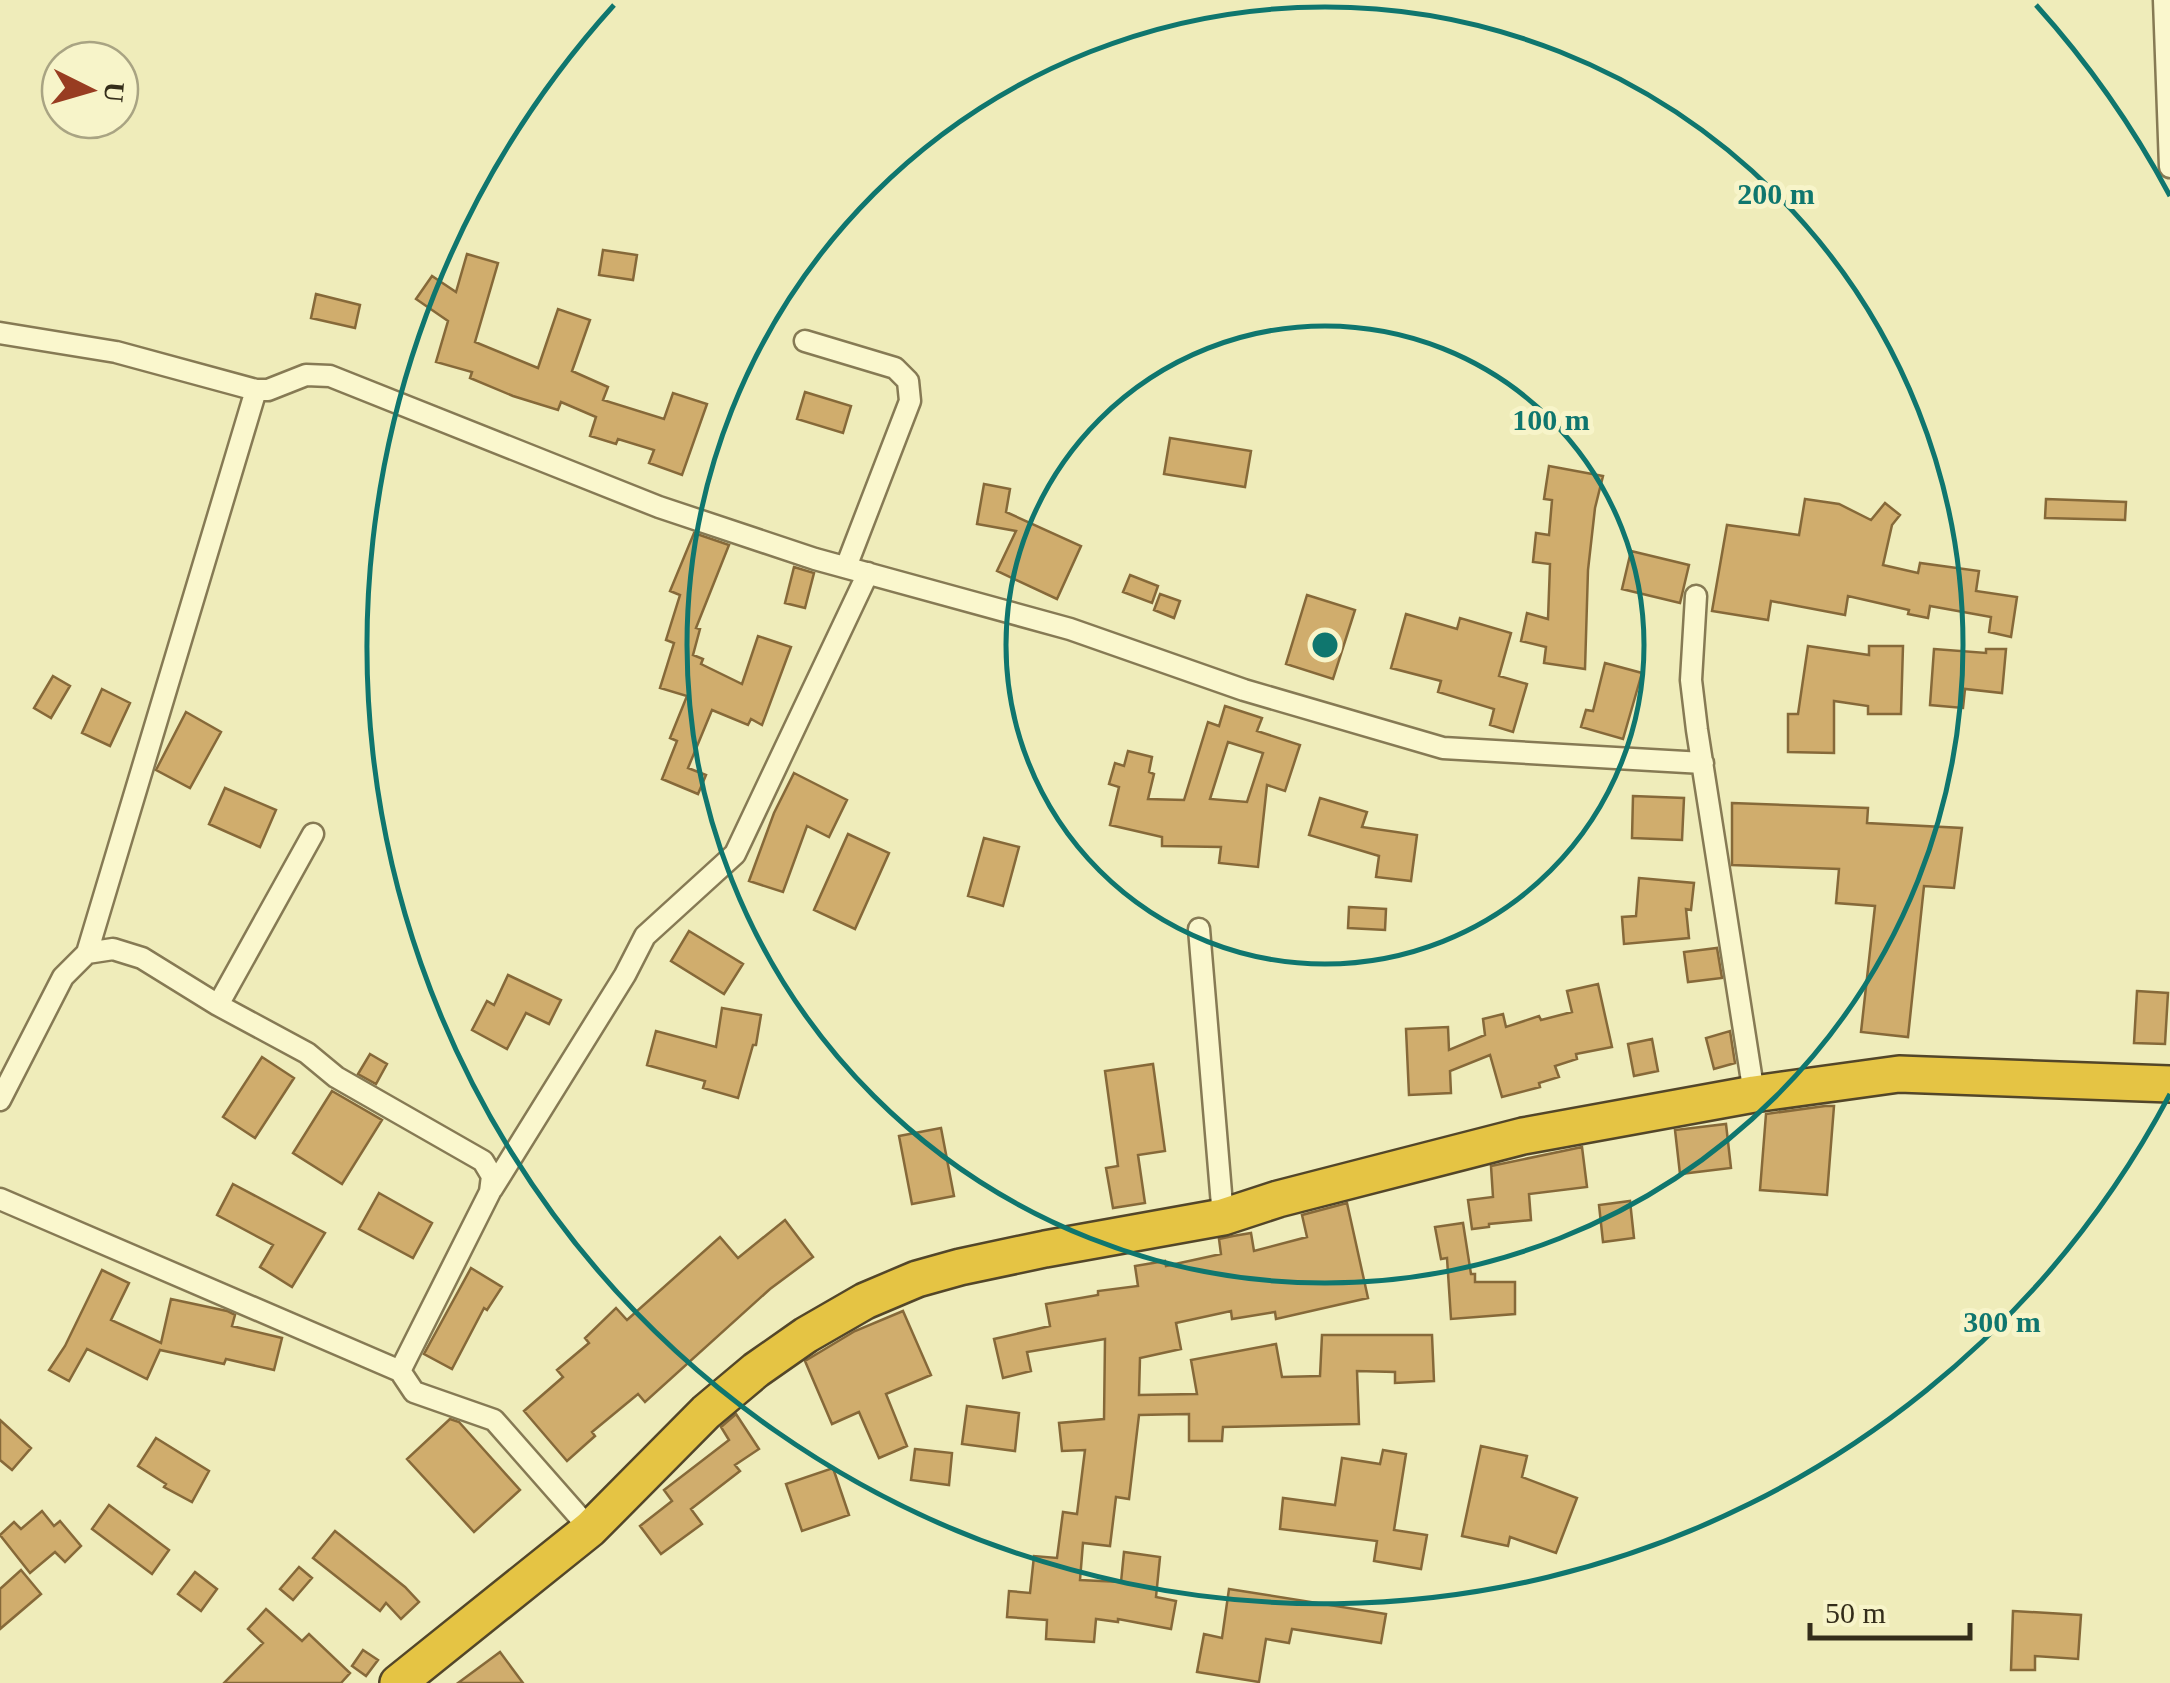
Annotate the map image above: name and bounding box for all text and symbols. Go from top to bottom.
north arrow [40,40,140,140]
text: U [98,81,131,104]
text: 200 m [1737,177,1815,210]
text: 100 m [1512,403,1590,436]
centre of rings [1307,627,1343,663]
text: 300 m [1963,1305,2041,1338]
scale bar [1810,1578,1970,1640]
text: 50 m [1825,1596,1886,1629]

